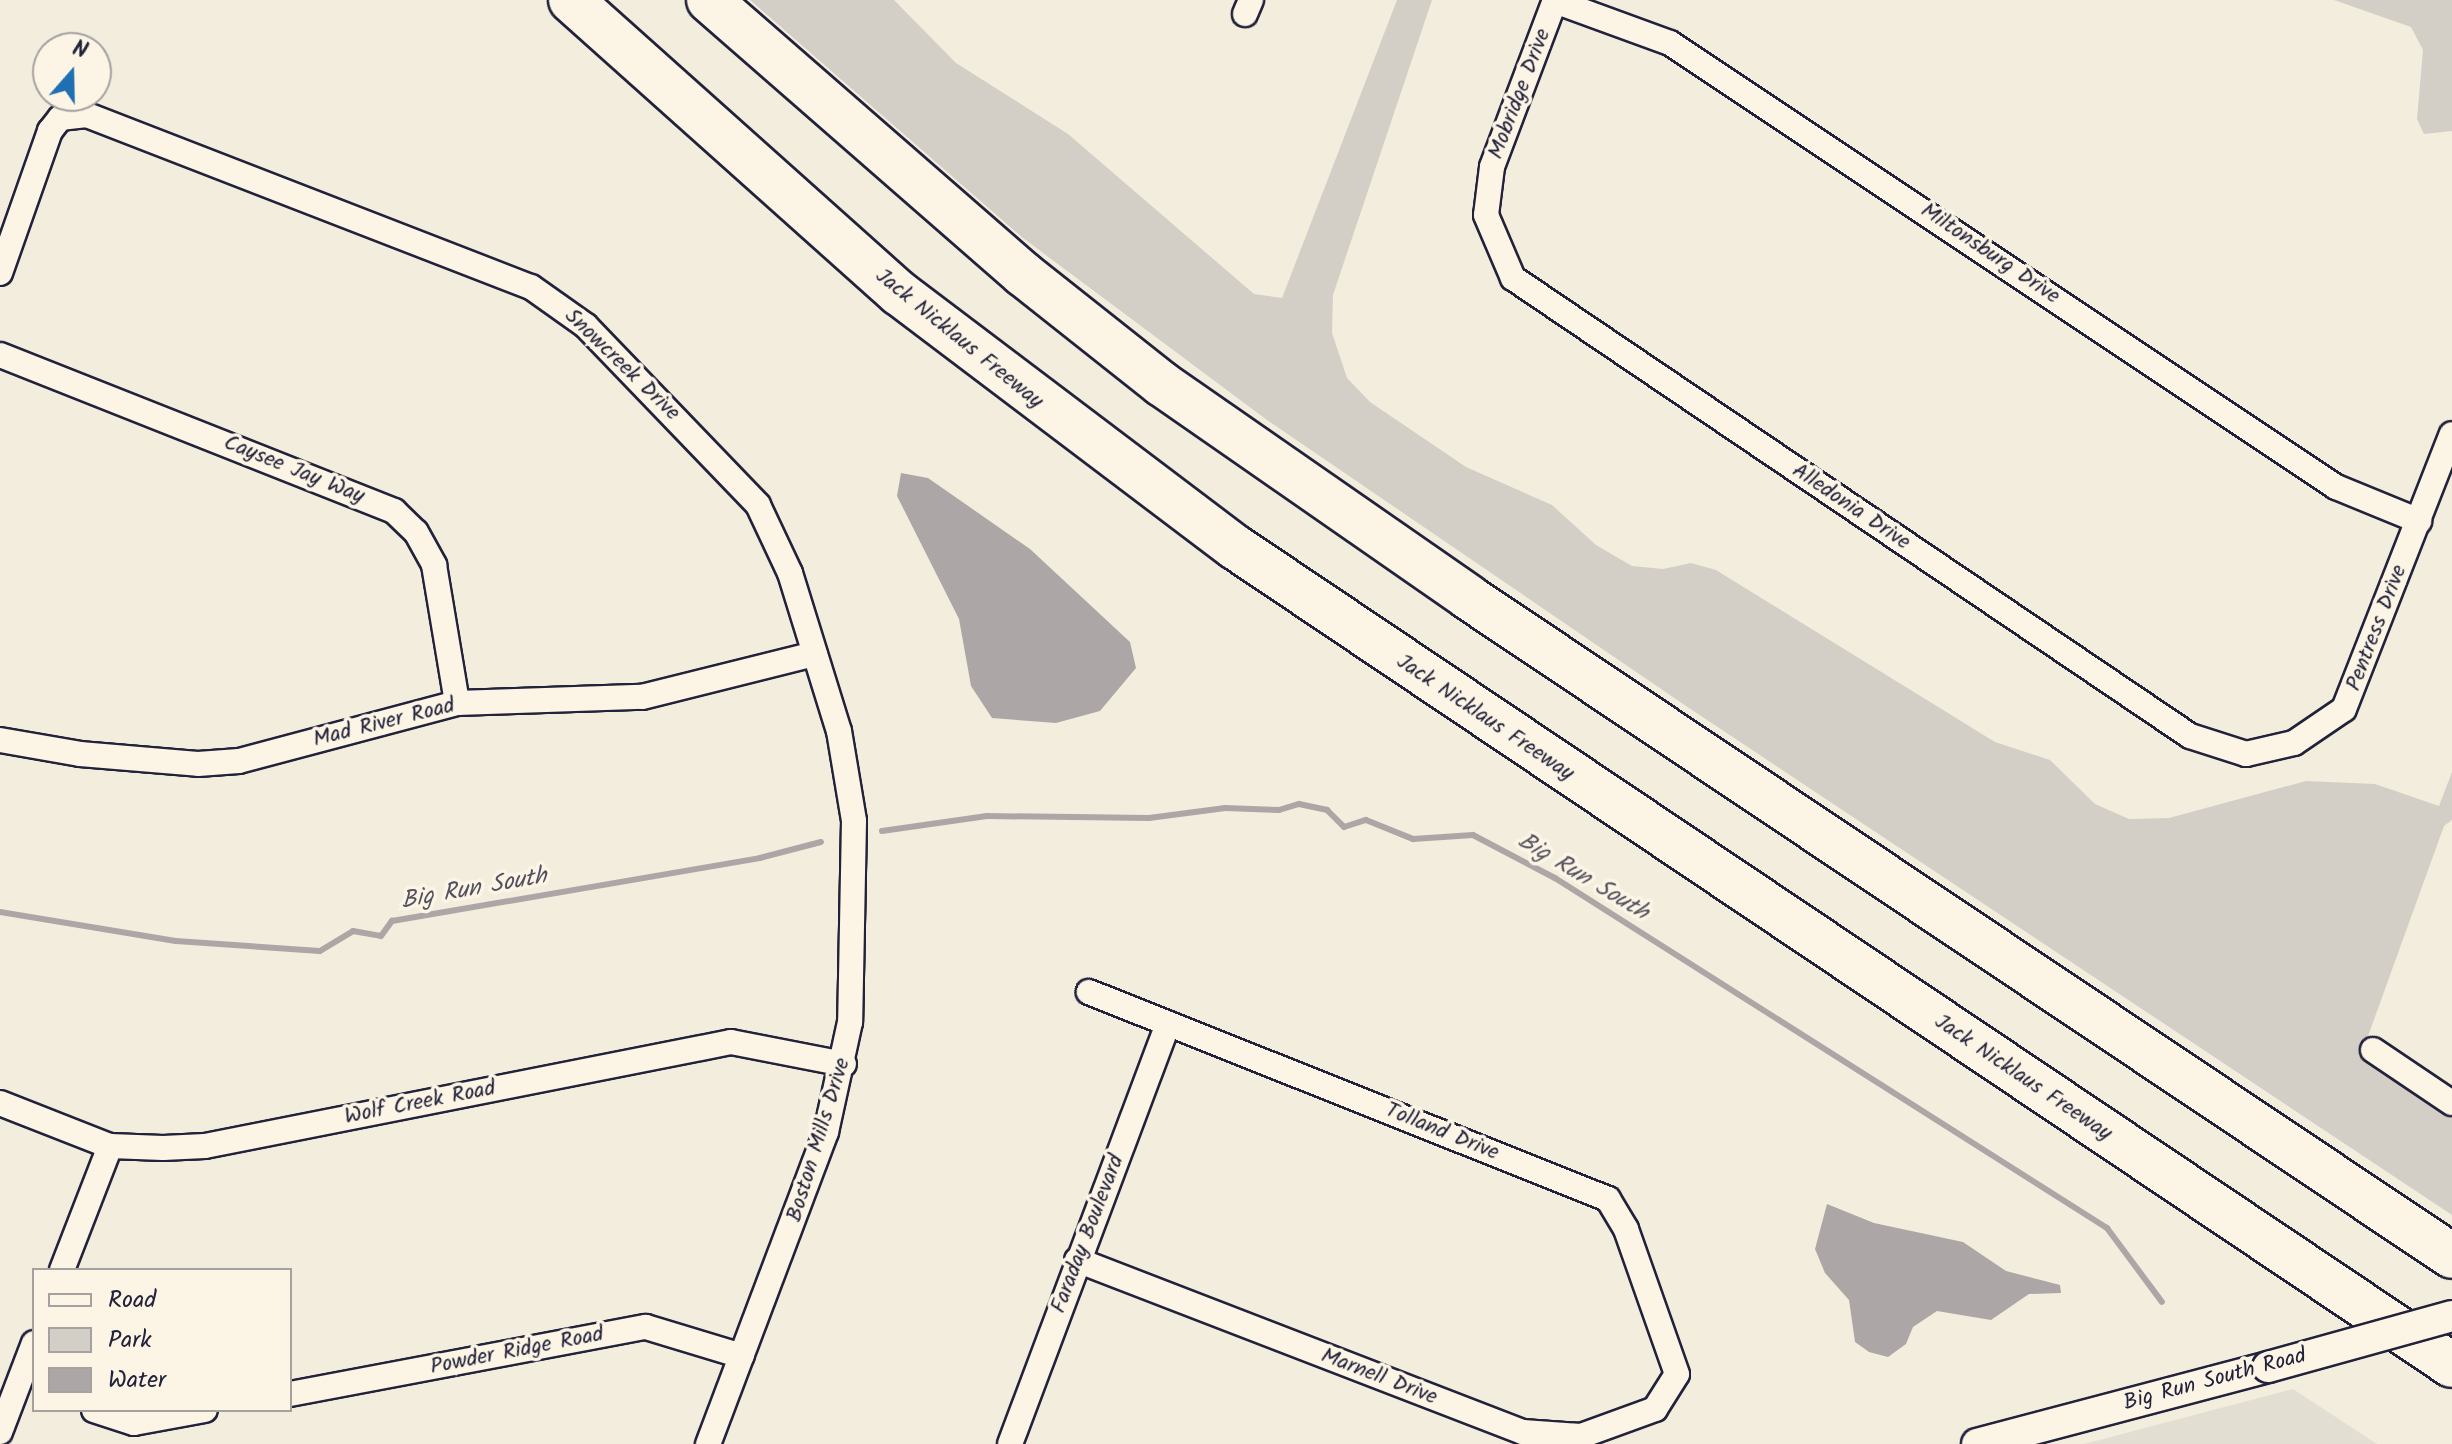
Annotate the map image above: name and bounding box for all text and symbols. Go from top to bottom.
street label: Mobridge Drive [1483,25,1557,163]
north arrow [32,32,112,112]
text: N [67,32,92,70]
street label: Miltonsburg Drive [1915,198,2065,310]
street label: Jack Nicklaus Freeway [870,263,1048,415]
street label: Snowcreek Drive [559,303,685,427]
street label: Caysee Jay Way [220,430,368,510]
street label: Alledonia Drive [1787,458,1915,556]
street label: Pentress Drive [2341,561,2413,695]
street label: Jack Nicklaus Freeway [1391,649,1579,787]
street label: Mad River Road [310,693,458,753]
water label: Big Run South [1512,827,1654,927]
water label: Big Run South [399,862,549,916]
street label: Jack Nicklaus Freeway [1929,1009,2117,1147]
street label: Boston Mills Drive [782,1055,856,1225]
street label: Wolf Creek Road [342,1075,498,1131]
street label: Tolland Drive [1381,1097,1503,1167]
street label: Faraday Boulevard [1046,1151,1130,1317]
legend [32,1268,292,1412]
text: Road [108,1281,156,1320]
text: Park [108,1321,152,1360]
street label: Powder Ridge Road [428,1321,606,1381]
street label: Marnell Drive [1317,1343,1441,1411]
street label: Big Run South Road [2121,1343,2309,1417]
text: Water [108,1361,166,1400]

